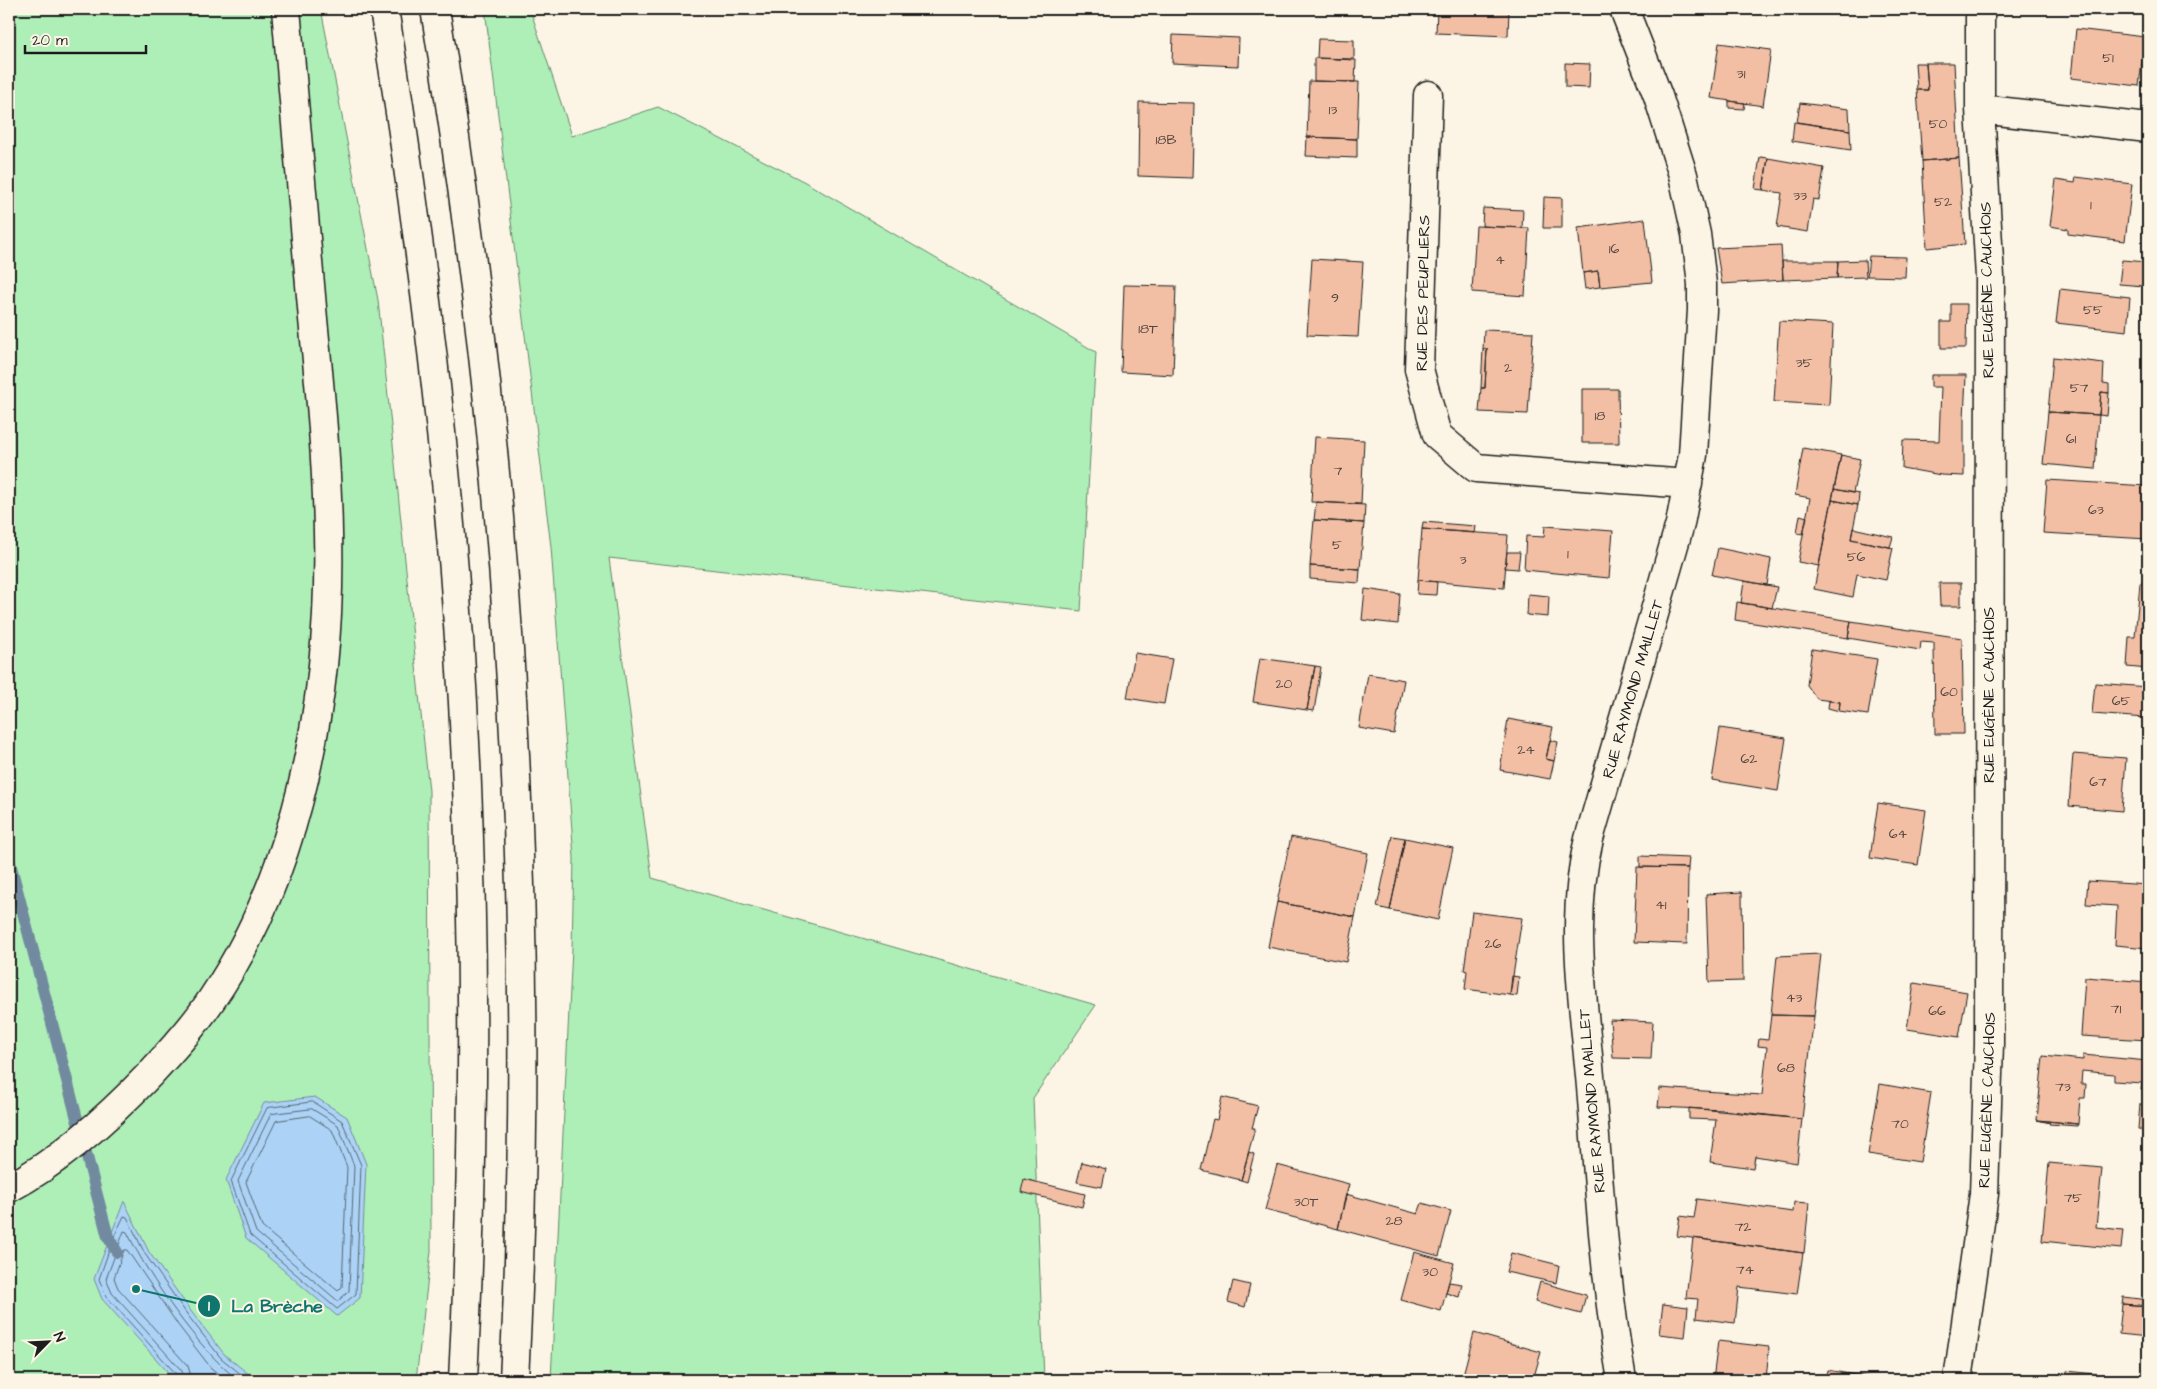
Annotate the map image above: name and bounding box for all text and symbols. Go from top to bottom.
scale bar [25,22,146,54]
text: 20 m [32,30,68,51]
house number: 51 [2102,48,2114,68]
house number: 31 [1737,64,1746,84]
house number: 13 [1329,100,1337,120]
house number: 50 [1929,114,1948,134]
house number: 18B [1156,130,1176,150]
house number: 33 [1793,186,1807,206]
house number: 52 [1934,192,1952,212]
house number: 1 [2090,195,2092,215]
street label: RUE EUGÈNE CAUCHOIS [1974,202,2000,378]
street label: RUE DES PEUPLIERS [1411,215,1435,371]
house number: 16 [1609,239,1620,259]
house number: 4 [1495,250,1505,270]
house number: 9 [1331,288,1339,308]
house number: 55 [2083,300,2103,320]
house number: 18T [1138,319,1158,339]
house number: 35 [1795,353,1813,373]
house number: 2 [1504,358,1512,378]
house number: 57 [2070,378,2089,398]
house number: 18 [1595,406,1605,426]
house number: 61 [2066,429,2076,449]
house number: 7 [1334,461,1343,481]
house number: 63 [2088,500,2104,520]
house number: 5 [1332,535,1342,555]
house number: 1 [1567,544,1569,564]
house number: 56 [1847,547,1866,567]
house number: 3 [1459,550,1467,570]
street label: RUE RAYMOND MAILLET [1597,597,1669,781]
street label: RUE EUGÈNE CAUCHOIS [1978,607,2000,783]
house number: 20 [1276,674,1293,694]
house number: 60 [1940,682,1958,702]
house number: 65 [2112,691,2130,711]
house number: 24 [1517,740,1535,760]
house number: 62 [1741,749,1757,769]
house number: 67 [2089,772,2107,792]
house number: 64 [1889,824,1908,844]
house number: 41 [1655,895,1667,915]
house number: 26 [1485,934,1502,954]
house number: 43 [1786,988,1802,1008]
house number: 71 [2111,999,2121,1019]
house number: 66 [1928,1001,1946,1021]
street label: RUE RAYMOND MAILLET [1573,1008,1611,1194]
street label: RUE EUGÈNE CAUCHOIS [1973,1012,2001,1188]
house number: 68 [1777,1058,1795,1078]
house number: 73 [2055,1077,2071,1097]
house number: 70 [1891,1114,1909,1134]
house number: 75 [2064,1188,2082,1208]
house number: 30T [1294,1192,1319,1212]
house number: 28 [1385,1211,1403,1231]
house number: 72 [1735,1217,1751,1237]
house number: 74 [1736,1260,1755,1280]
house number: 30 [1422,1262,1438,1282]
callout: La Brèche [196,1290,332,1323]
text: La Brèche [231,1294,323,1319]
text: 1 [208,1296,210,1317]
north arrow [22,1316,72,1366]
text: N [48,1329,70,1345]

